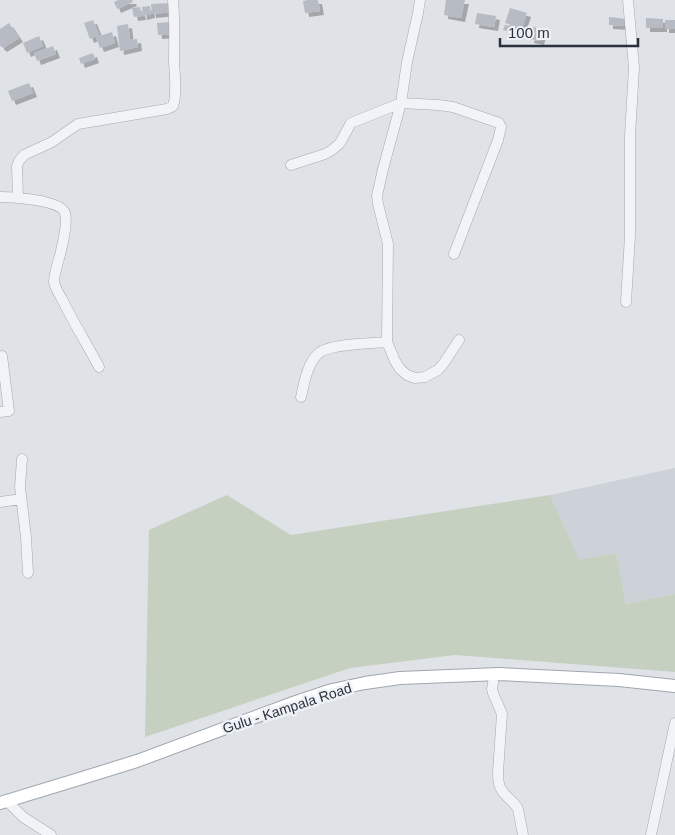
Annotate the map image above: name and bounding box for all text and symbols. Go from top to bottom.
scale bar [500,15,638,47]
text: 100 m [508,24,550,41]
street label: Gulu - Kampala Road [221,680,353,736]

